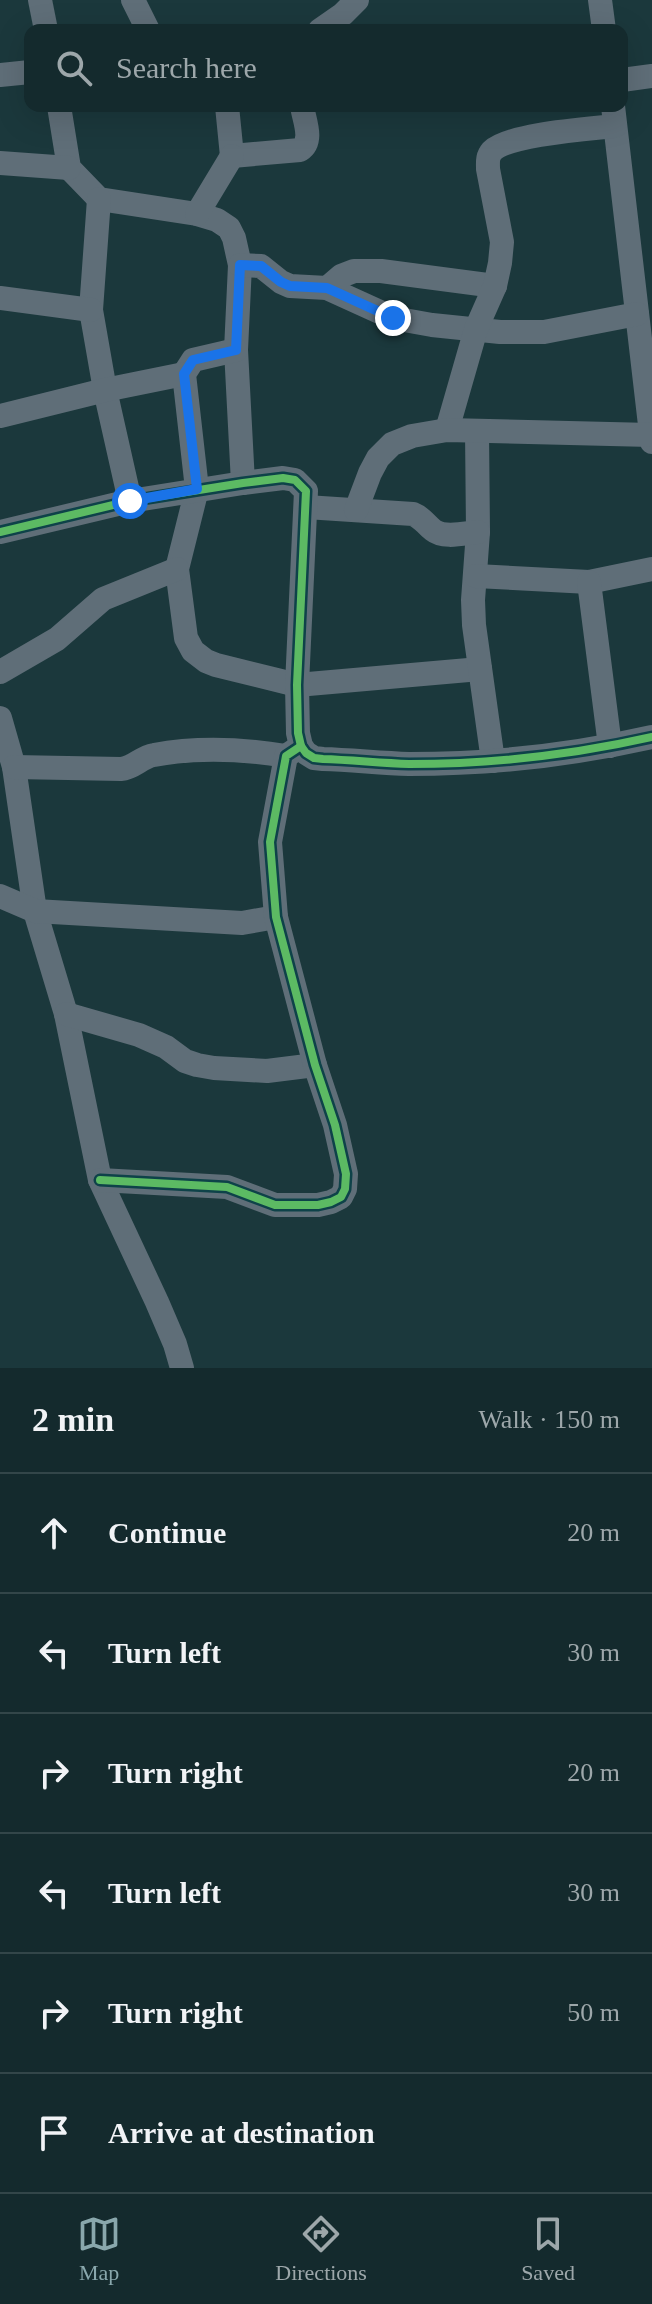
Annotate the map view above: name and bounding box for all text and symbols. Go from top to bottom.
search box [24,24,628,112]
icon: search [52,46,96,90]
text: Search here [116,51,257,84]
route end [375,300,411,336]
route start [112,483,148,519]
text: 2 min [32,1401,114,1438]
text: Walk · 150 m [478,1405,620,1434]
icon: ahead [32,1511,76,1555]
text: Continue [108,1516,226,1549]
text: 20 m [567,1518,620,1547]
icon: left [32,1631,76,1675]
text: Turn left [108,1636,221,1669]
text: 30 m [567,1638,620,1667]
icon: right [32,1751,76,1795]
text: Turn right [108,1756,243,1789]
text: 20 m [567,1758,620,1787]
icon: left [32,1871,76,1915]
text: Turn left [108,1876,221,1909]
text: 30 m [567,1878,620,1907]
icon: right [32,1991,76,2035]
text: Turn right [108,1996,243,2029]
text: 50 m [567,1998,620,2027]
icon: arrive [32,2111,76,2155]
text: Arrive at destination [108,2116,375,2149]
tab: Map [77,2212,121,2286]
tab: Directions [275,2212,367,2286]
tab: Saved [521,2212,575,2286]

